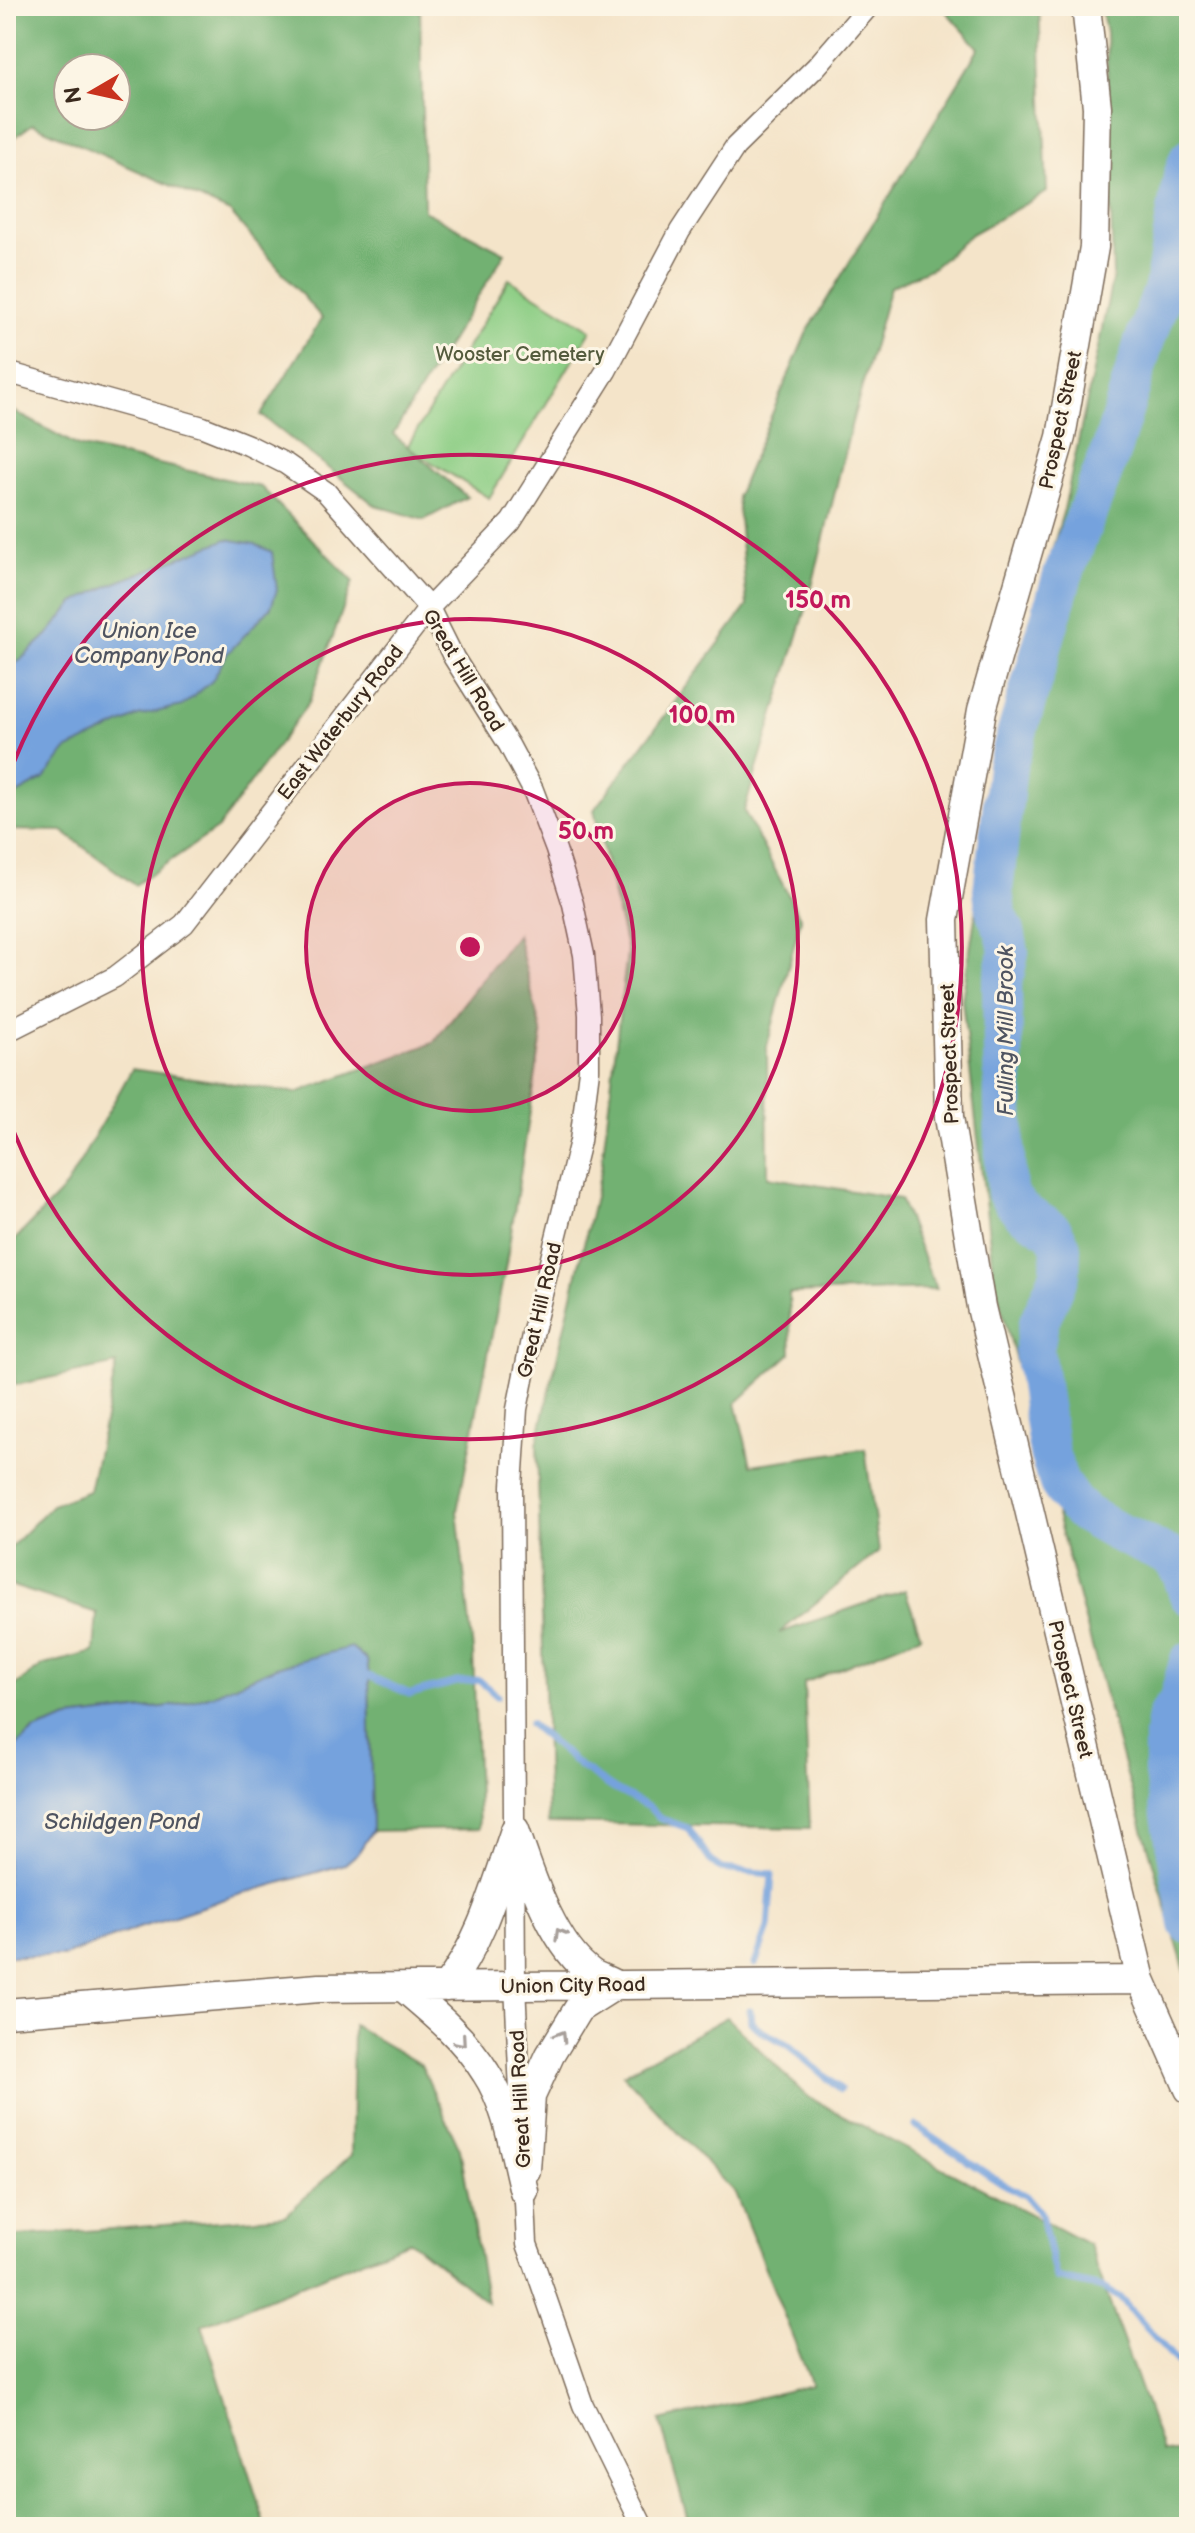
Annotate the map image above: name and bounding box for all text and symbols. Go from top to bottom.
north arrow [52,52,132,132]
text: N [59,85,88,105]
park label: Wooster Cemetery [436,343,604,367]
street label: Prospect Street [1035,349,1087,492]
text: 150 m [785,586,851,615]
street label: Great Hill Road [417,605,509,736]
water label: Union Ice Company Pond [74,618,224,670]
street label: East Waterbury Road [273,640,409,805]
text: 100 m [669,701,735,730]
text: 50 m [558,817,614,846]
centre of rings [456,933,484,961]
water label: Fulling Mill Brook [993,945,1020,1116]
street label: Prospect Street [936,983,964,1125]
street label: Great Hill Road [513,1240,567,1380]
street label: Prospect Street [1042,1618,1098,1761]
water label: Schildgen Pond [44,1809,200,1836]
one-way arrow [554,1928,570,1942]
street label: Union City Road [500,1973,646,1999]
street label: Great Hill Road [505,2029,537,2169]
one-way arrow [552,2030,567,2045]
one-way arrow [451,2032,466,2047]

